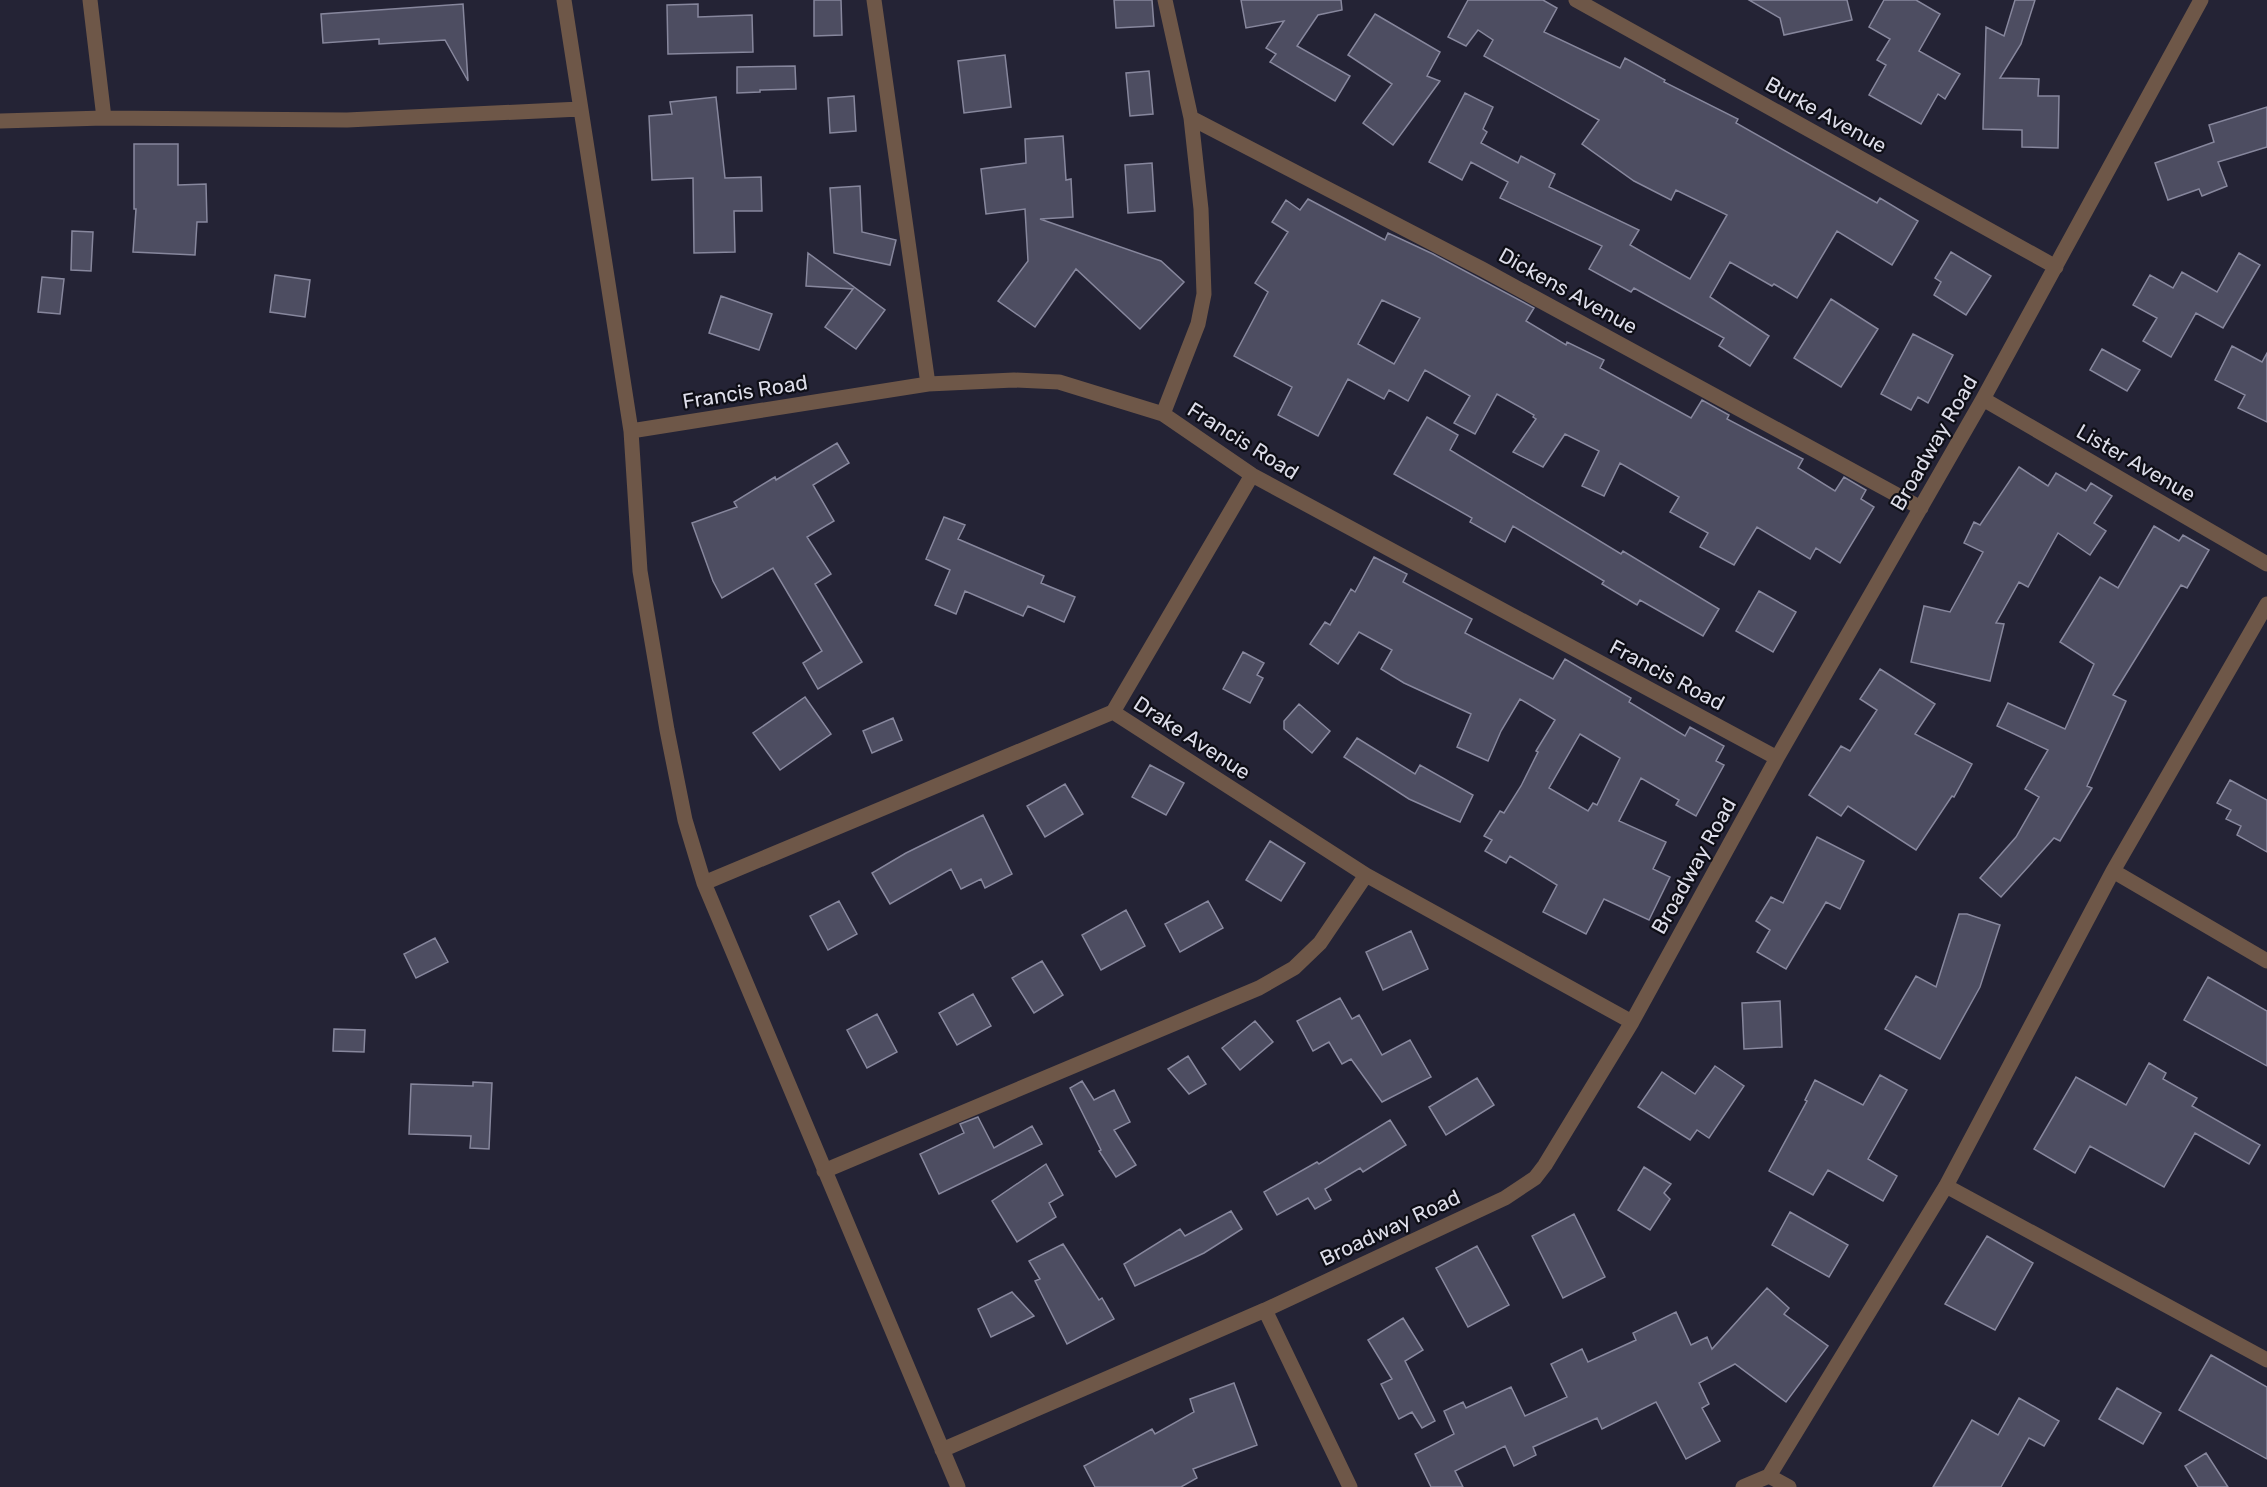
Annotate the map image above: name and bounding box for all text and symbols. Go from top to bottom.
street label: Burke Avenue [1761,71,1891,158]
street label: Dickens Avenue [1494,242,1642,339]
street label: Francis Road [681,369,809,414]
street label: Broadway Road [1885,371,1982,515]
street label: Francis Road [1183,396,1303,485]
street label: Lister Avenue [2072,418,2200,507]
street label: Francis Road [1606,634,1729,715]
street label: Drake Avenue [1129,691,1255,785]
street label: Broadway Road [1646,793,1741,938]
street label: Broadway Road [1316,1184,1464,1271]

